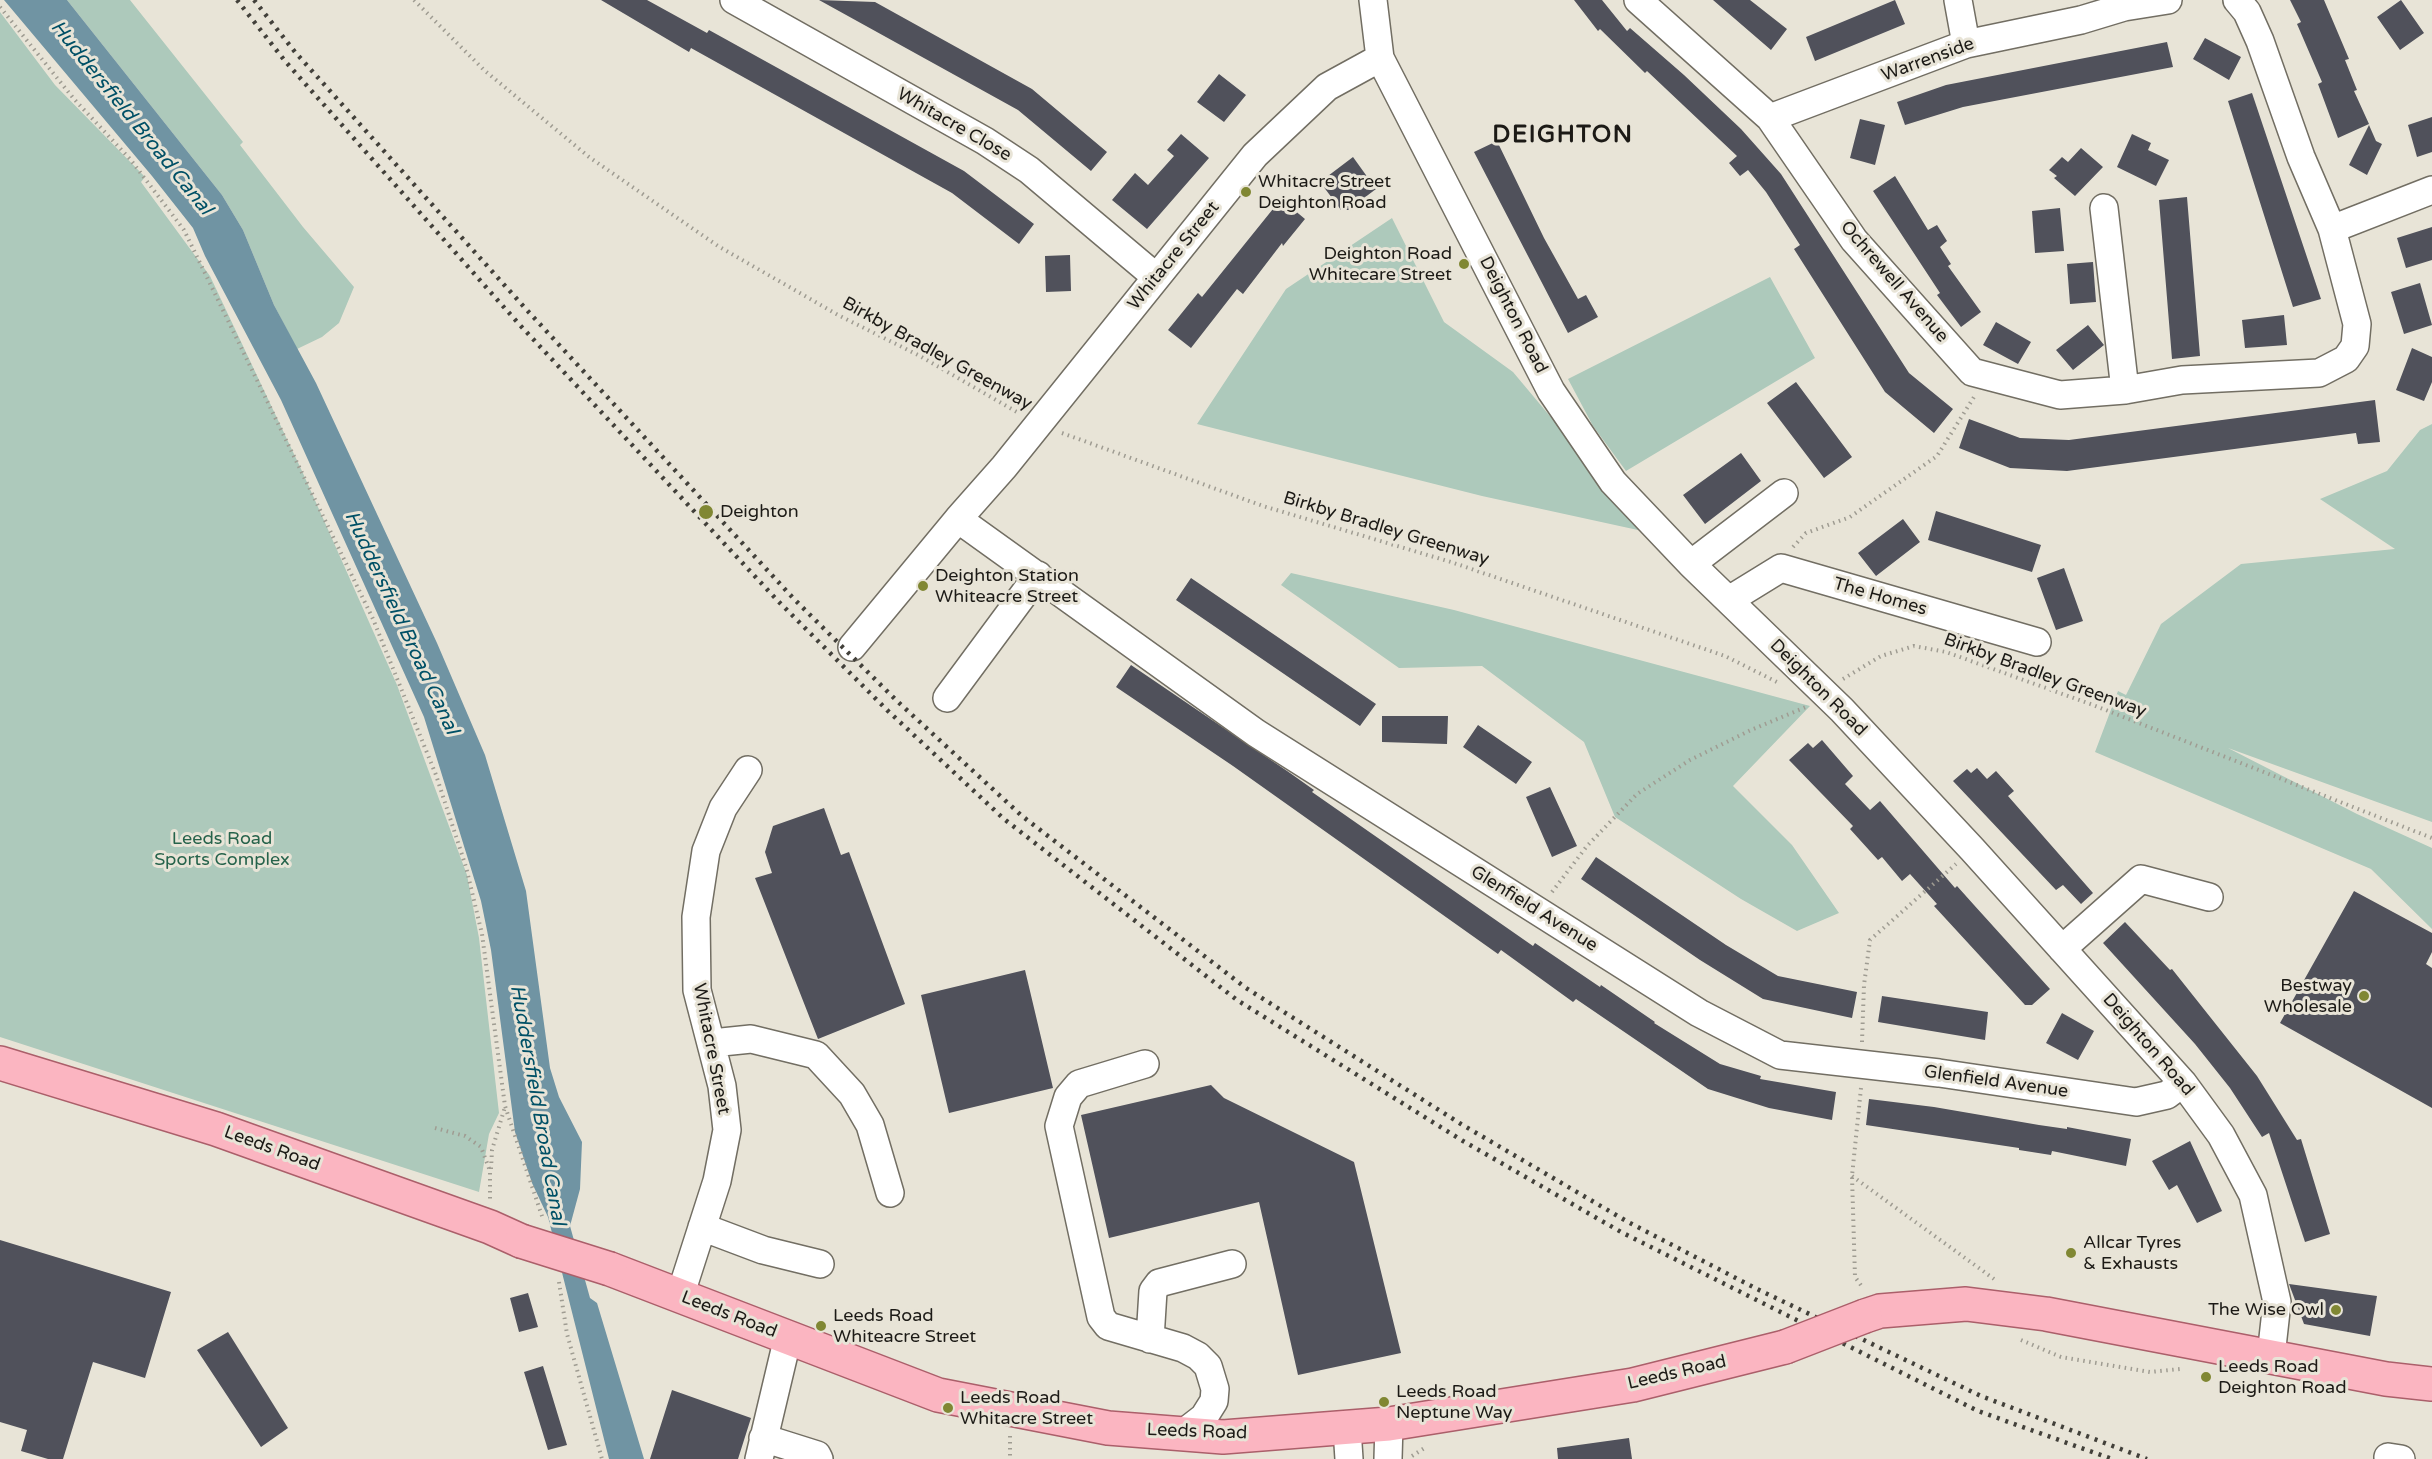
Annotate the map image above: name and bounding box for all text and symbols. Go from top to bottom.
water label: Huddersfield Broad Canal [45,16,217,220]
street label: Warrenside [1879,33,1977,87]
street label: Whitacre Close [893,84,1015,166]
district label: DEIGHTON [1492,122,1634,150]
place label: Whitacre Street Deighton Road [1258,171,1391,213]
marker: Whitacre Street Deighton Road [1239,185,1253,199]
street label: Whitacre Street [1124,197,1224,315]
street label: Ochrewell Avenue [1835,217,1953,347]
place label: Deighton Road Whitecare Street [1309,243,1452,286]
street label: Deighton Road [1474,253,1552,377]
marker: Deighton Road Whitecare Street [1457,257,1471,271]
street label: Birkby Bradley Greenway [838,293,1036,415]
street label: Birkby Bradley Greenway [1281,487,1491,571]
place label: Deighton [720,501,799,523]
marker: Deighton [697,503,715,521]
water label: Huddersfield Broad Canal [339,508,463,738]
place label: Deighton Station Whiteacre Street [935,565,1079,608]
street label: The Homes [1831,573,1929,621]
marker: Deighton Station Whiteacre Street [916,579,930,593]
street label: Birkby Bradley Greenway [1941,629,2149,723]
street label: Deighton Road [1765,635,1871,741]
park label: Leeds Road Sports Complex [154,828,290,870]
street label: Glenfield Avenue [1467,861,1601,957]
place label: Bestway Wholesale [2264,975,2352,1018]
street label: Whitacre Street [688,982,734,1116]
water label: Huddersfield Broad Canal [504,983,570,1227]
street label: Deighton Road [2098,989,2198,1101]
marker: Bestway Wholesale [2357,989,2371,1003]
street label: Glenfield Avenue [1922,1061,2070,1103]
street label: Leeds Road [221,1122,323,1176]
place label: Allcar Tyres & Exhausts [2083,1232,2181,1274]
marker: Allcar Tyres & Exhausts [2064,1246,2078,1260]
street label: Leeds Road [678,1287,780,1343]
place label: The Wise Owl [2208,1299,2324,1321]
marker: The Wise Owl [2329,1303,2343,1317]
place label: Leeds Road Whiteacre Street [833,1305,976,1348]
marker: Leeds Road Whiteacre Street [814,1319,828,1333]
street label: Leeds Road [1626,1351,1728,1395]
place label: Leeds Road Deighton Road [2218,1356,2347,1398]
marker: Leeds Road Deighton Road [2199,1370,2213,1384]
place label: Leeds Road Neptune Way [1396,1381,1512,1424]
place label: Leeds Road Whitacre Street [960,1387,1093,1430]
marker: Leeds Road Neptune Way [1377,1395,1391,1409]
marker: Leeds Road Whitacre Street [941,1401,955,1415]
street label: Leeds Road [1146,1419,1248,1445]

